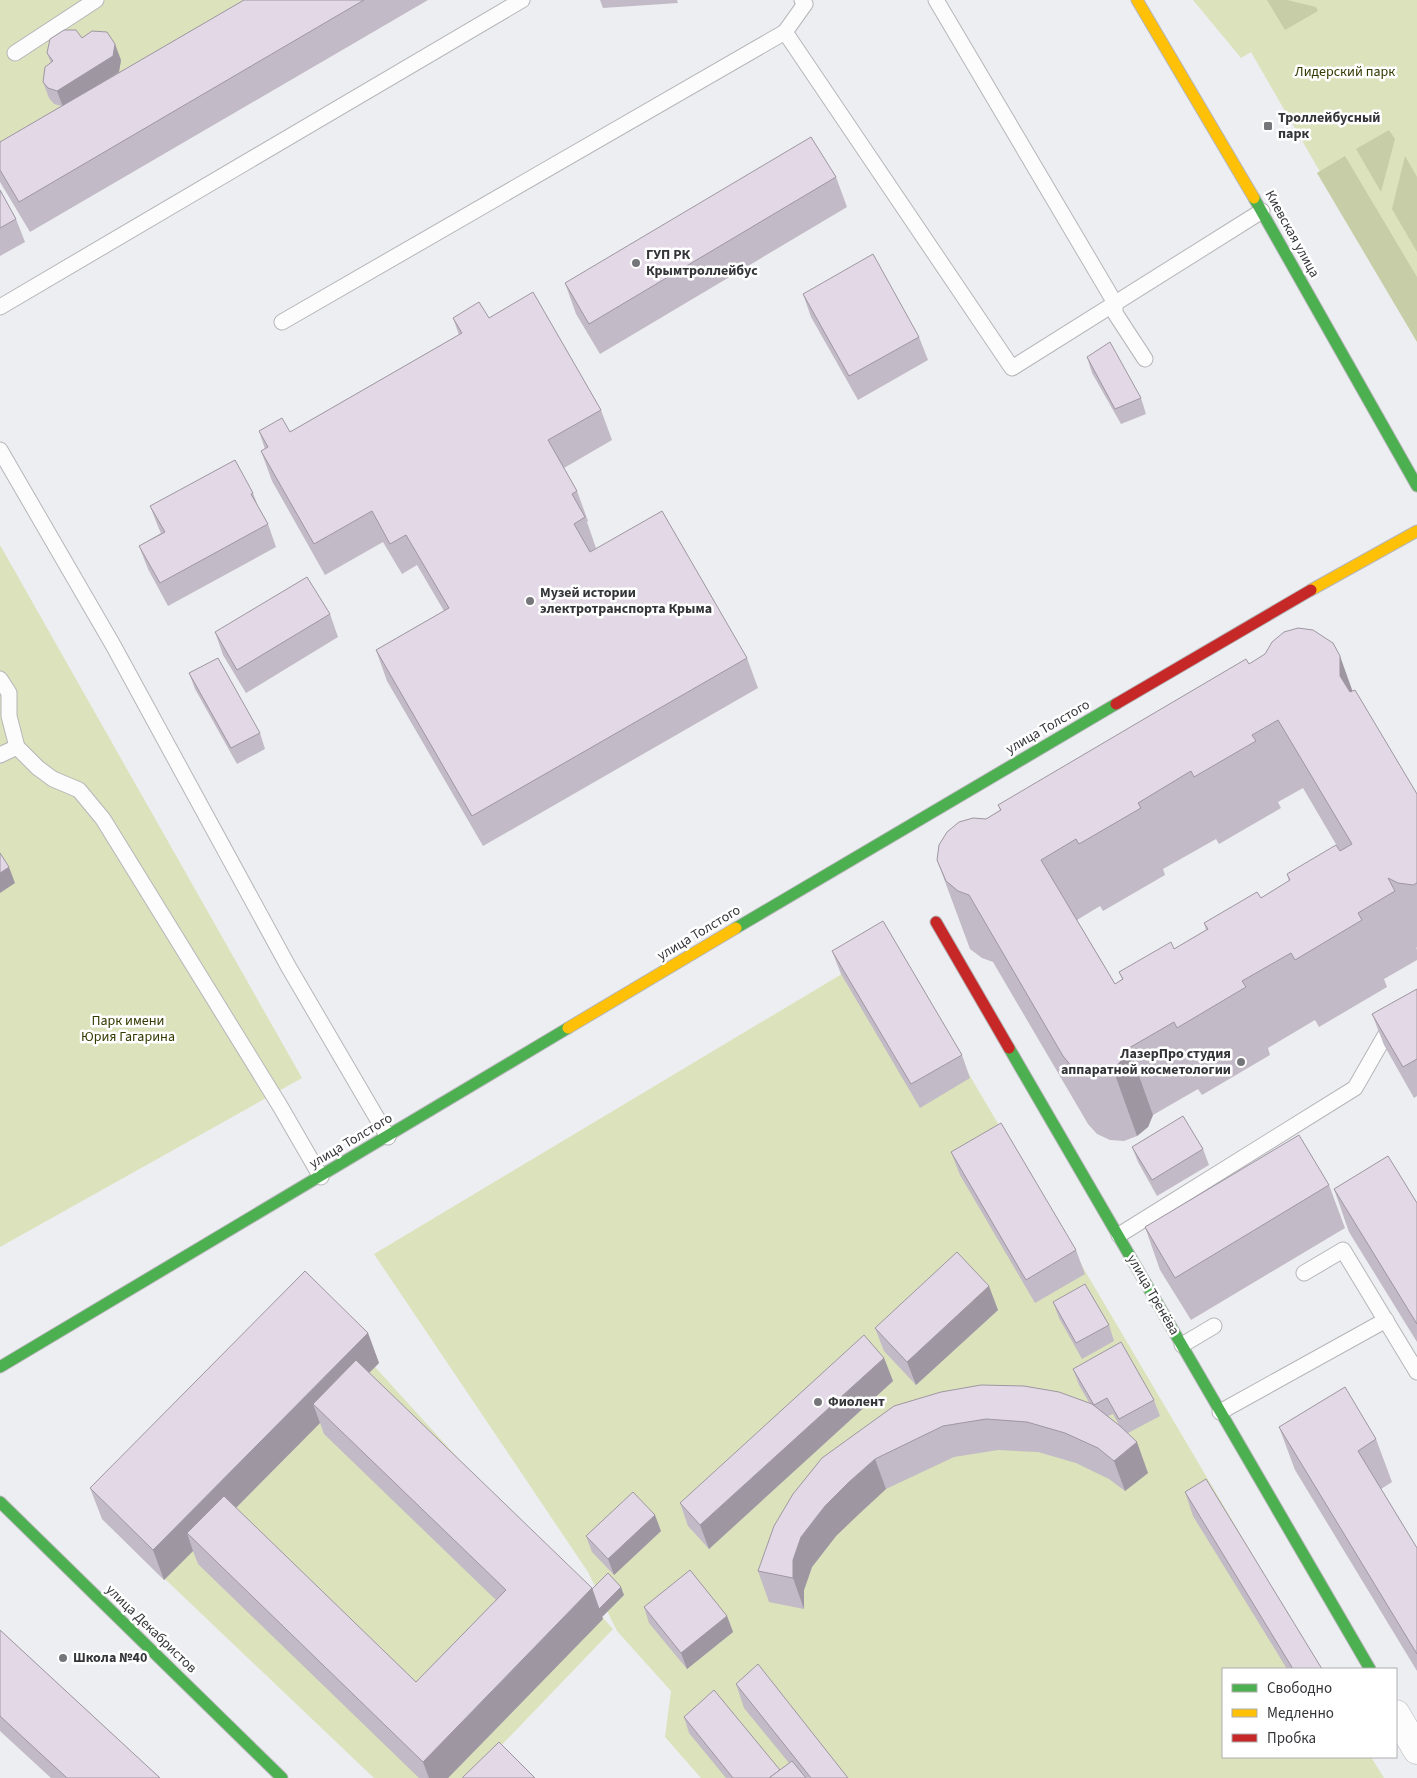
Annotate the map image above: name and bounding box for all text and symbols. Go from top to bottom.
park label: Лидерский парк [1295,62,1395,82]
place label: Троллейбусный парк [1278,108,1380,144]
marker: Троллейбусный парк [1262,120,1274,132]
street label: Киевская улица [1260,187,1324,281]
place label: ГУП РК Крымтроллейбус [646,245,758,281]
marker: ГУП РК Крымтроллейбус [630,257,642,269]
place label: Музей истории электротранспорта Крыма [540,583,712,619]
marker: Музей истории электротранспорта Крыма [524,595,536,607]
street label: улица Толстого [1002,695,1094,759]
street label: улица Толстого [654,900,744,966]
park label: Парк имени Юрия Гагарина [81,1011,175,1047]
place label: ЛазерПро студия аппаратной косметологии [1061,1044,1231,1080]
marker: ЛазерПро студия аппаратной косметологии [1235,1056,1247,1068]
street label: улица Толстого [306,1108,396,1174]
street label: улица Тренёва [1122,1251,1184,1339]
place label: Фиолент [828,1392,885,1412]
marker: Фиолент [812,1396,824,1408]
street label: улица Декабристов [101,1580,201,1678]
place label: Школа №40 [73,1648,147,1668]
marker: Школа №40 [57,1652,69,1664]
legend [1222,1668,1397,1758]
text: Свободно [1267,1678,1332,1699]
text: Медленно [1267,1703,1334,1724]
text: Пробка [1267,1728,1316,1749]

